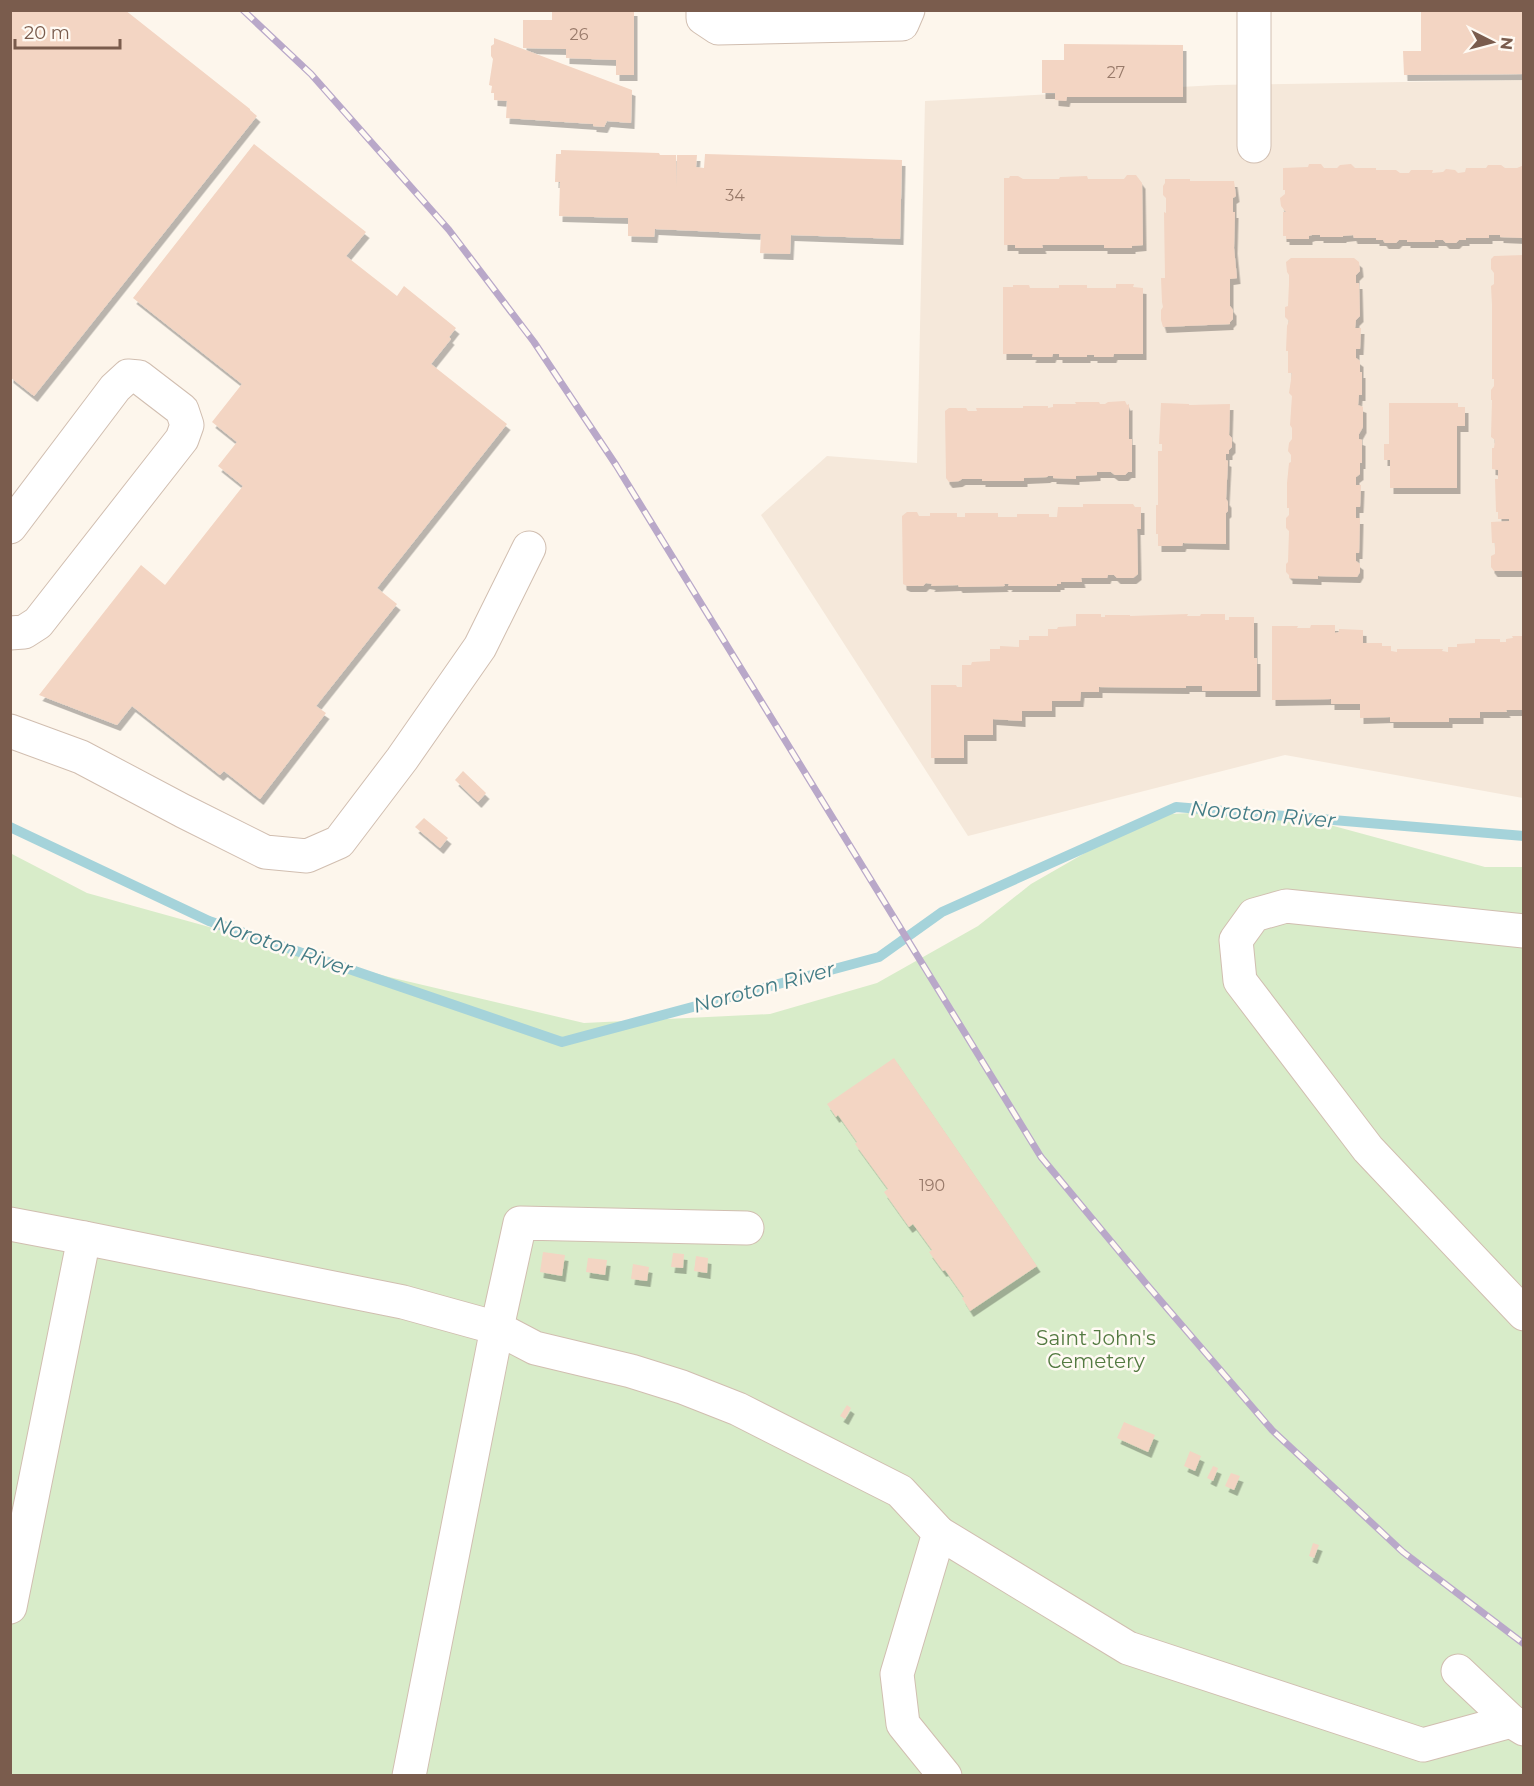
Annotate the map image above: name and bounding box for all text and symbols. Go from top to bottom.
scale bar [15,12,120,50]
north arrow [1462,12,1522,72]
text: 20 m [24,22,70,44]
house number: 26 [570,25,589,44]
text: N [1496,36,1517,51]
house number: 27 [1107,63,1125,82]
house number: 34 [725,186,745,205]
water label: Noroton River [1189,795,1337,833]
water label: Noroton River [210,910,356,982]
water label: Noroton River [690,956,838,1018]
house number: 190 [919,1176,945,1195]
park label: Saint John's Cemetery [1036,1326,1156,1373]

